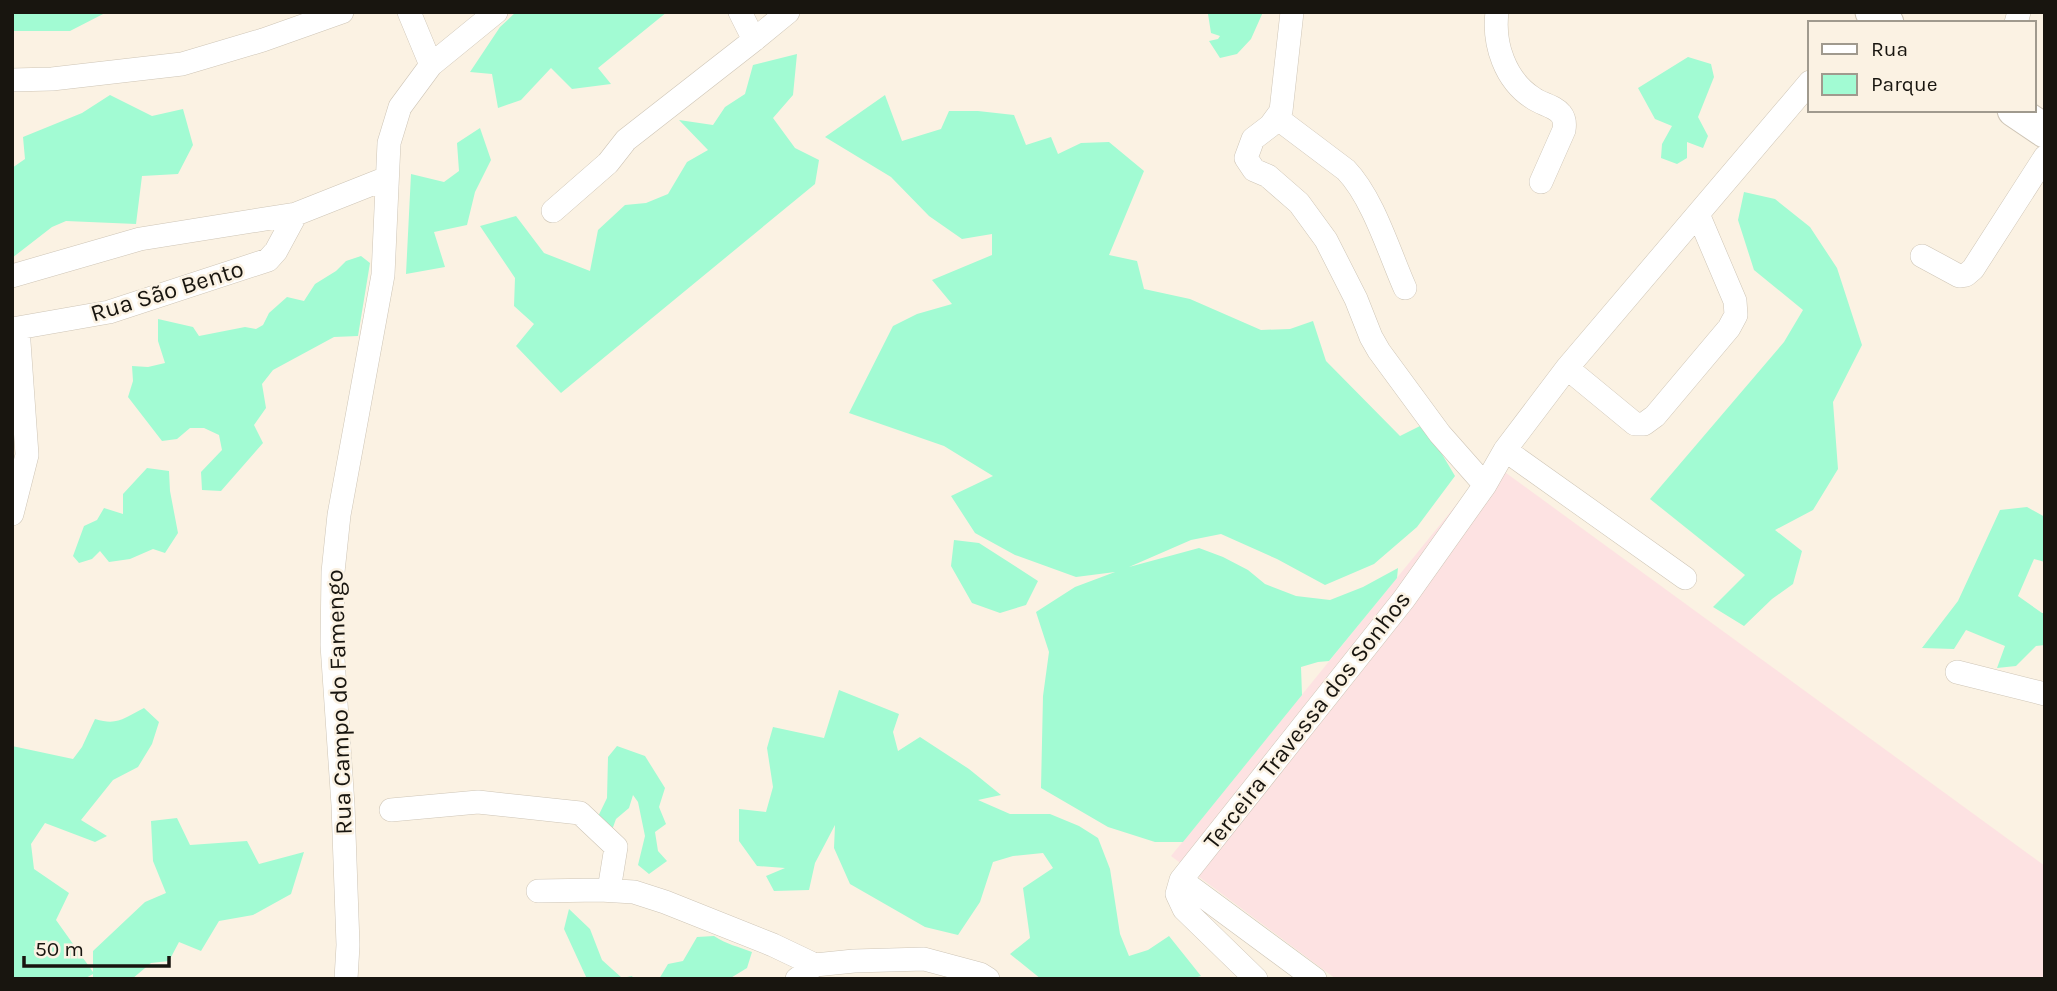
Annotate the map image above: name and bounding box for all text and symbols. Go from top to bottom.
legend [1808,21,2036,112]
text: Rua [1871,37,1908,61]
text: Parque [1871,72,1938,96]
street label: Rua São Bento [87,254,247,328]
street label: Rua Campo do Famengo [320,569,358,835]
street label: Terceira Travessa dos Sonhos [1198,586,1416,854]
scale bar [24,925,170,969]
text: 50 m [35,937,84,961]

